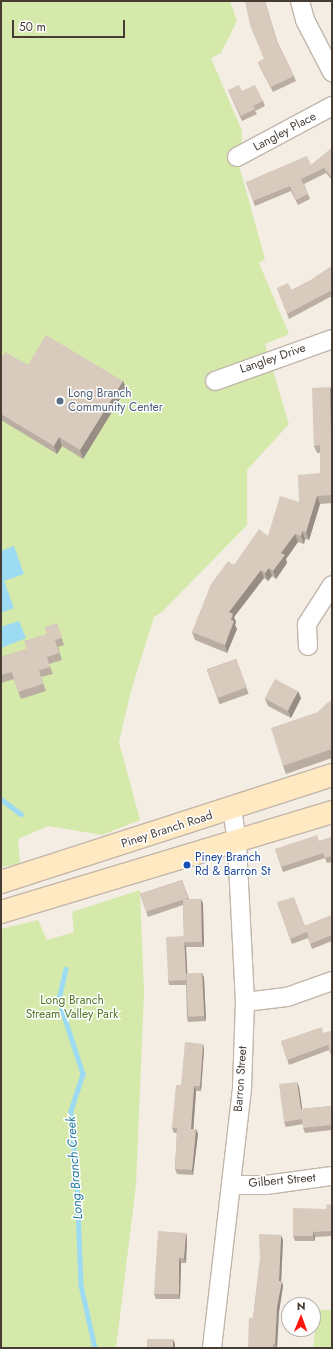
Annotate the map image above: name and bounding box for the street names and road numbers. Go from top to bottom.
street label: Langley Place [251,109,319,155]
street label: Langley Drive [238,341,308,377]
street label: Piney Branch Road [119,808,215,852]
street label: Barron Street [232,1046,250,1112]
street label: Gilbert Street [248,1171,316,1191]

